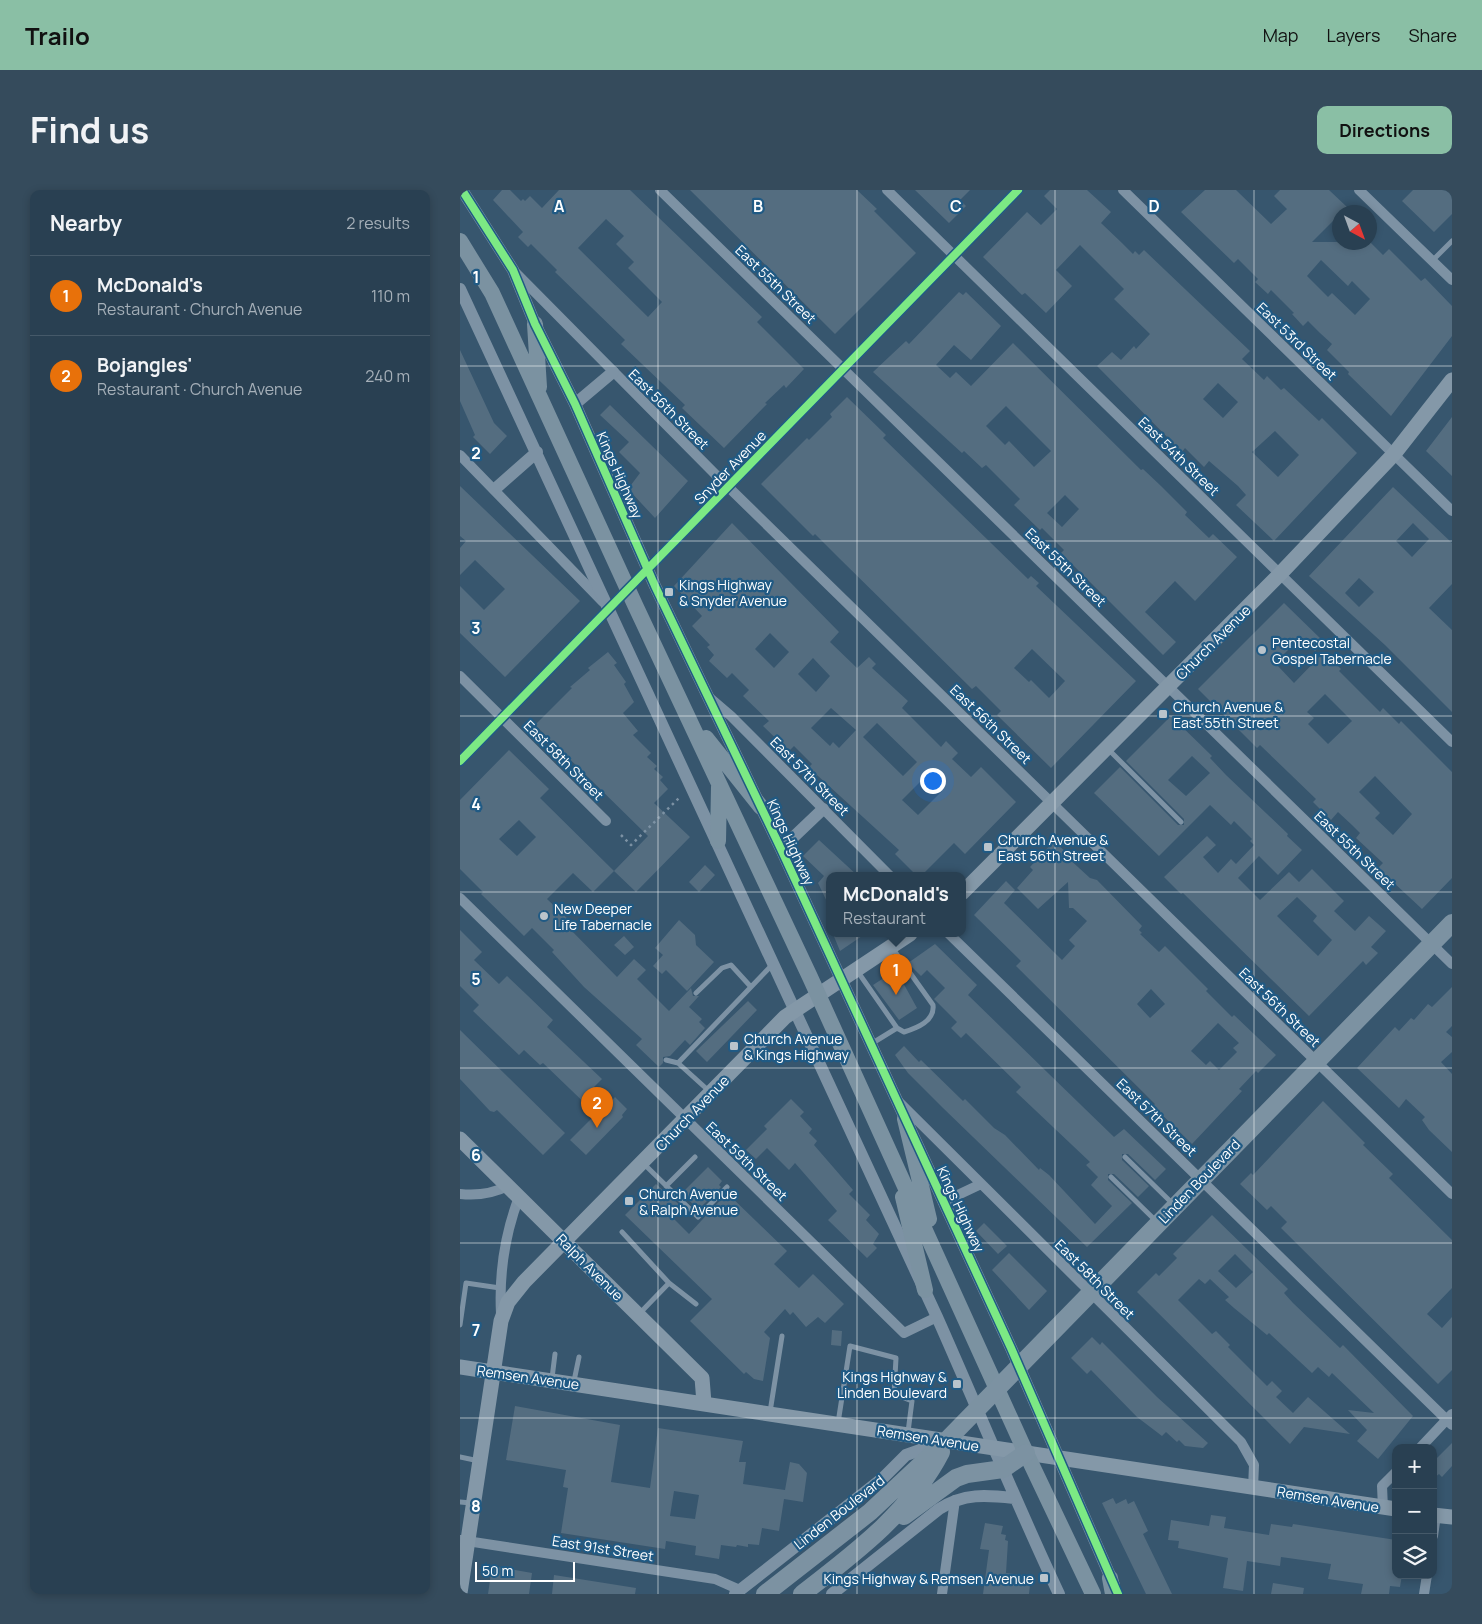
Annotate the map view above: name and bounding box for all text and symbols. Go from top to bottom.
text: Trailo [25,19,90,52]
text: Map [1263,23,1298,47]
text: Layers [1326,23,1380,47]
text: Share [1408,23,1457,47]
text: Find us [30,106,149,154]
button: Directions [1317,106,1452,154]
text: A [554,195,565,217]
text: B [753,195,763,217]
text: C [950,195,962,217]
text: D [1148,195,1160,217]
north arrow [1332,205,1377,250]
text: Nearby [50,209,122,237]
text: 2 results [346,212,410,234]
street label: East 55th Street [731,241,821,328]
text: 1 [472,266,480,288]
text: McDonald's [97,272,203,298]
text: 1 [62,285,70,307]
text: 110 m [371,285,410,307]
text: Restaurant · Church Avenue [97,298,302,320]
street label: East 53rd Street [1253,298,1341,384]
text: Bojangles' [97,352,192,378]
text: 2 [61,365,71,387]
text: 240 m [365,365,410,387]
street label: East 56th Street [625,365,714,454]
text: Restaurant · Church Avenue [97,378,302,400]
street label: East 54th Street [1134,412,1224,500]
street label: Snyder Avenue [690,426,770,508]
street label: Kings Highway [592,429,648,522]
text: 2 [471,442,481,464]
street label: East 55th Street [1021,524,1111,611]
place label: Kings Highway & Snyder Avenue [679,575,787,610]
marker: Kings Highway & Snyder Avenue [663,586,675,598]
street label: Church Avenue [1172,601,1254,683]
text: 3 [471,617,481,639]
place label: Pentecostal Gospel Tabernacle [1272,633,1392,668]
marker: Pentecostal Gospel Tabernacle [1256,644,1268,656]
street label: East 56th Street [946,680,1036,768]
place label: Church Avenue & East 55th Street [1173,697,1283,732]
marker: Church Avenue & East 55th Street [1157,708,1169,720]
street label: East 58th Street [520,716,608,804]
street label: East 57th Street [766,732,854,820]
your location [920,768,946,794]
text: 4 [471,793,481,815]
street label: Kings Highway [763,796,819,889]
street label: East 55th Street [1310,807,1400,894]
place label: Church Avenue & East 56th Street [998,830,1108,865]
marker: Church Avenue & East 56th Street [982,841,994,853]
popup [826,872,966,937]
text: McDonald's [843,881,949,907]
place label: New Deeper Life Tabernacle [554,899,652,934]
text: Restaurant [843,907,926,929]
marker: New Deeper Life Tabernacle [538,910,550,922]
pin: 1 [880,954,912,995]
street label: East 56th Street [1235,963,1325,1051]
text: 5 [471,968,481,990]
place label: Church Avenue & Kings Highway [744,1029,849,1064]
marker: Church Avenue & Kings Highway [728,1040,740,1052]
street label: Church Avenue [651,1071,733,1155]
street label: East 57th Street [1113,1074,1201,1160]
pin: 2 [581,1087,613,1128]
street label: East 59th Street [702,1117,792,1205]
street label: Linden Boulevard [1154,1135,1244,1227]
text: 6 [471,1144,481,1166]
street label: Kings Highway [933,1163,989,1256]
place label: Church Avenue & Ralph Avenue [639,1184,738,1219]
marker: Church Avenue & Ralph Avenue [623,1195,635,1207]
street label: Ralph Avenue [552,1229,628,1305]
street label: East 58th Street [1051,1235,1139,1323]
text: 7 [472,1319,480,1341]
street label: Remsen Avenue [476,1360,580,1394]
place label: Kings Highway & Linden Boulevard [837,1367,947,1402]
marker: Kings Highway & Linden Boulevard [951,1378,963,1390]
street label: Remsen Avenue [876,1421,980,1455]
map controls [1392,1444,1437,1579]
button: + [1392,1444,1437,1489]
street label: Linden Boulevard [790,1471,888,1553]
street label: Remsen Avenue [1276,1482,1380,1516]
button: − [1392,1489,1437,1534]
text: 8 [471,1495,481,1517]
street label: East 91st Street [551,1531,656,1565]
button: layers [1392,1534,1437,1579]
scale bar [475,1559,575,1582]
text: 50 m [482,1561,513,1580]
place label: Kings Highway & Remsen Avenue [823,1569,1034,1588]
marker: Kings Highway & Remsen Avenue [1038,1572,1050,1584]

